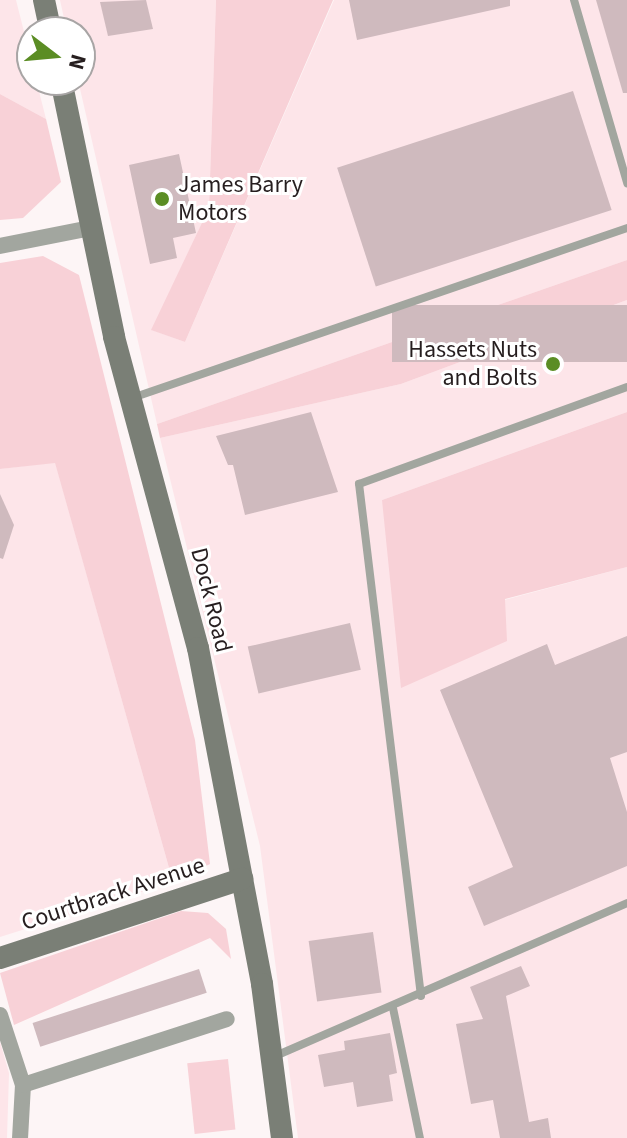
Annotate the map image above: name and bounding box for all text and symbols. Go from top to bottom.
north arrow [16,16,96,96]
text: N [60,51,95,74]
place label: James Barry Motors [178,171,303,227]
marker: James Barry Motors [153,190,171,208]
place label: Hassets Nuts and Bolts [408,336,537,392]
marker: Hassets Nuts and Bolts [544,355,562,373]
street label: Dock Road [184,545,238,655]
street label: Courtbrack Avenue [18,851,208,937]

